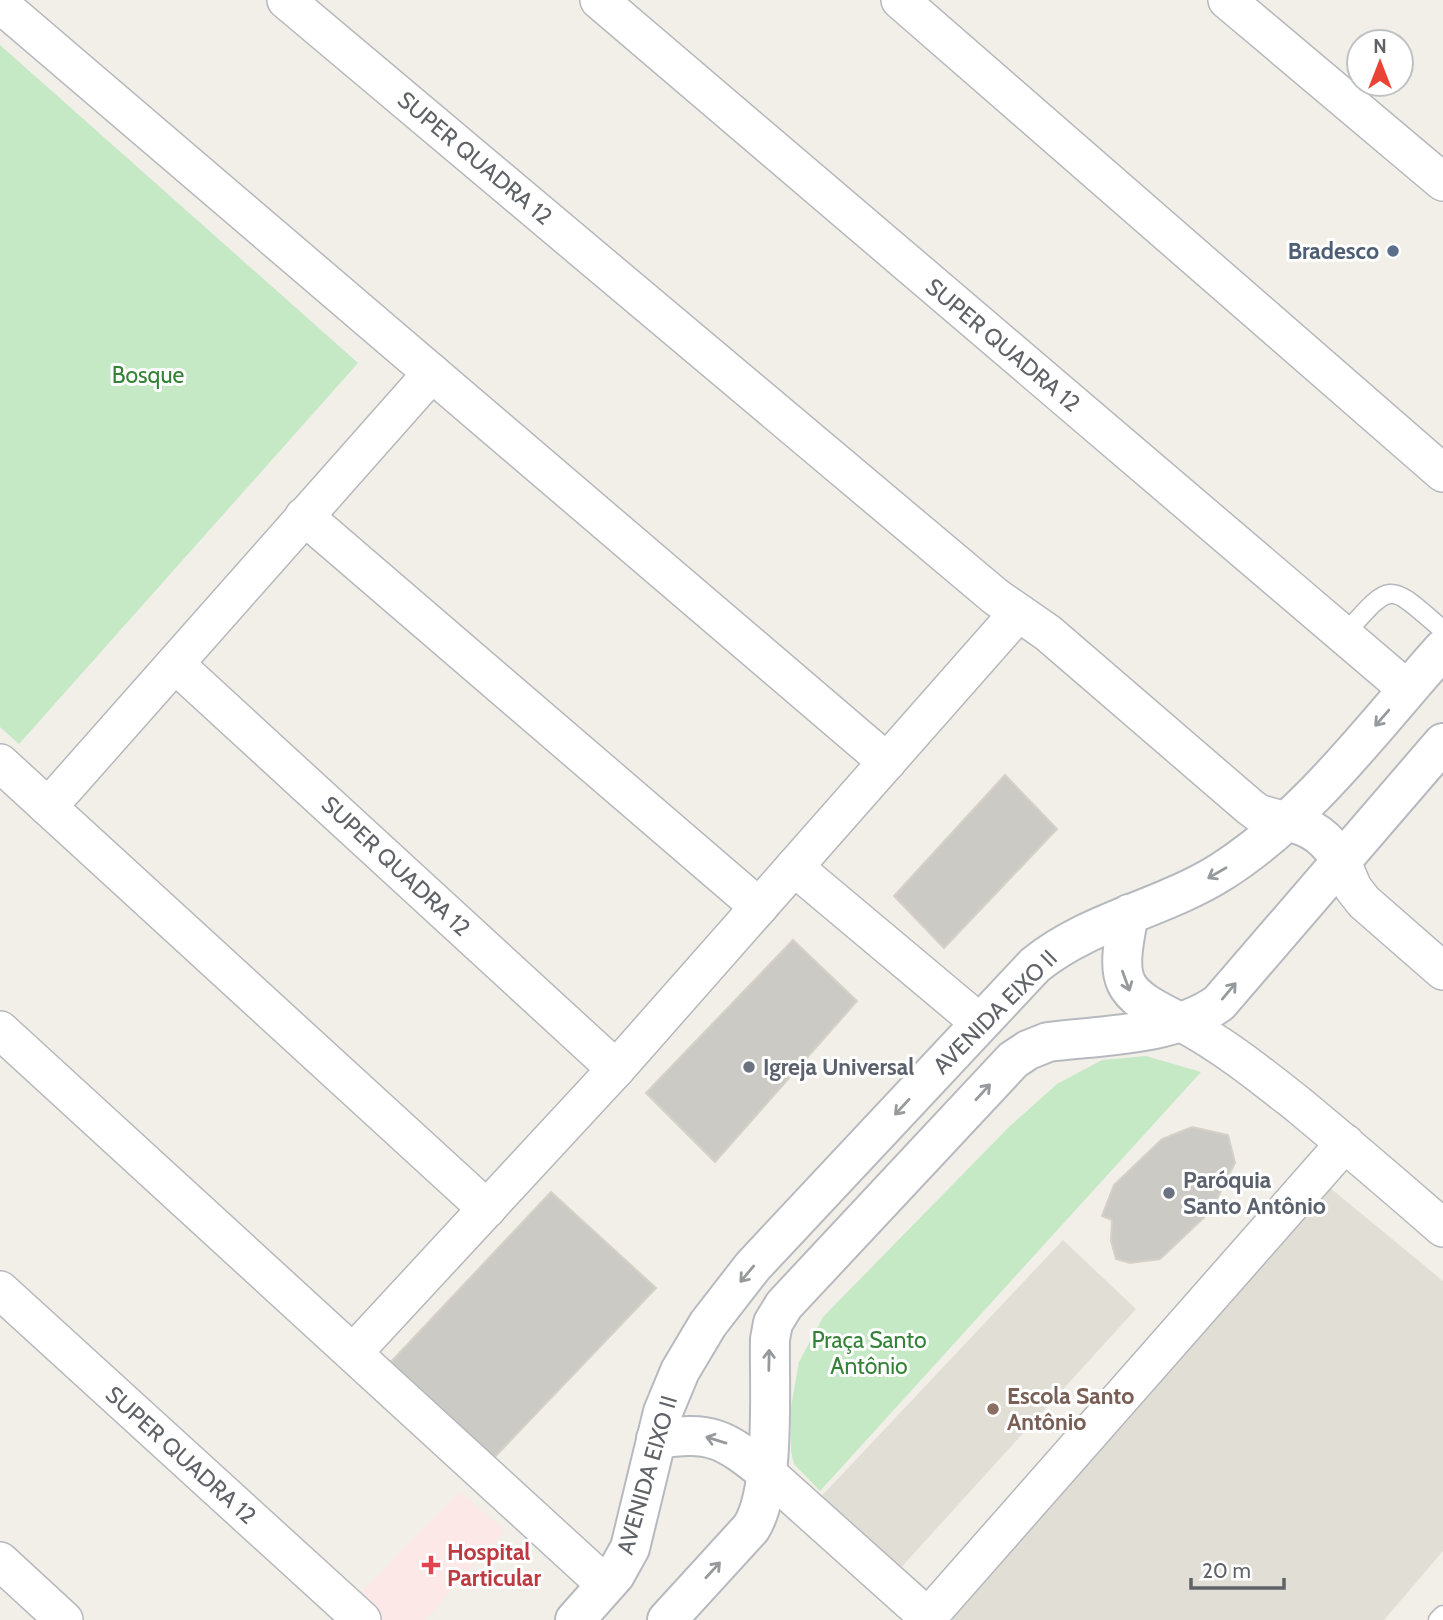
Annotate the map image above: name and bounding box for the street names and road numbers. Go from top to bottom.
street label: SUPER QUADRA 12 [392,85,558,231]
street label: SUPER QUADRA 12 [920,272,1086,418]
street label: SUPER QUADRA 12 [316,790,476,942]
street label: AVENIDA EIXO II [927,944,1063,1080]
street label: SUPER QUADRA 12 [100,1380,262,1530]
street label: AVENIDA EIXO II [611,1392,683,1558]

